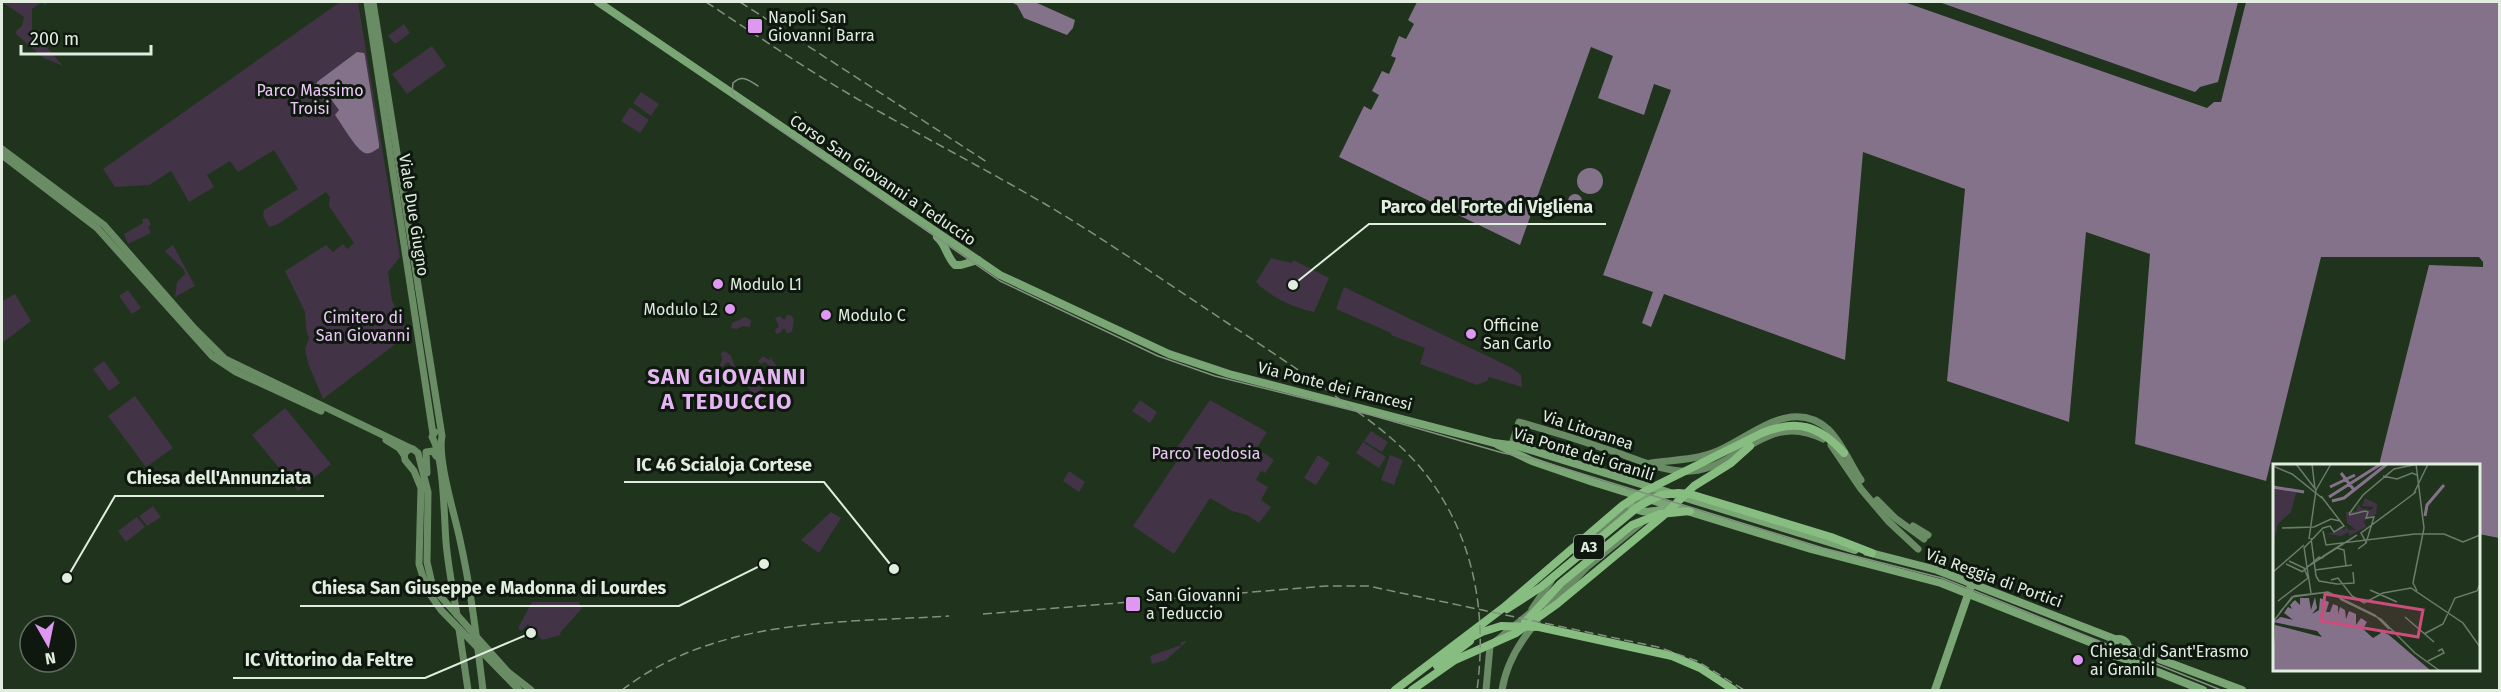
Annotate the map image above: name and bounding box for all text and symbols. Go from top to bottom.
place label: Napoli San Giovanni Barra [768,8,875,45]
marker: Napoli San Giovanni Barra [746,17,764,35]
scale bar [21,18,152,56]
text: 200 m [30,28,79,50]
park label: Parco Massimo Troisi [256,81,364,118]
street label: Corso San Giovanni a Teduccio [786,110,980,250]
street label: Viale Due Giugno [395,153,433,277]
callout: Parco del Forte di Vigliena [1369,188,1606,224]
text: Parco del Forte di Vigliena [1381,196,1593,218]
place label: Modulo L1 [730,275,802,294]
marker: Modulo L1 [711,277,725,291]
place label: Modulo L2 [643,300,718,319]
marker: Modulo L2 [723,302,737,316]
place label: Modulo C [838,306,906,325]
park label: Cimitero di San Giovanni [316,308,410,345]
marker: Modulo C [819,308,833,322]
place label: Officine San Carlo [1483,316,1552,353]
marker: Officine San Carlo [1464,327,1478,341]
street label: Via Ponte dei Francesi [1256,358,1414,414]
district label: SAN GIOVANNI A TEDUCCIO [647,363,807,415]
street label: Via Litoranea [1540,406,1636,454]
street label: Via Ponte dei Granili [1511,423,1657,485]
park label: Parco Teodosia [1152,444,1260,463]
callout: IC 46 Scialoja Cortese [624,446,824,482]
text: IC 46 Scialoja Cortese [636,454,812,476]
callout: Chiesa dell'Annunziata [115,460,324,496]
inset map [2273,464,2480,671]
text: Chiesa dell'Annunziata [127,467,312,489]
road number: A3 [1574,535,1604,559]
street label: Via Reggia di Portici [1923,544,2065,612]
callout: Chiesa San Giuseppe e Madonna di Lourdes [300,570,679,606]
text: Chiesa San Giuseppe e Madonna di Lourdes [312,577,667,599]
place label: San Giovanni a Teduccio [1146,586,1241,623]
marker: San Giovanni a Teduccio [1124,595,1142,613]
north arrow [18,614,78,674]
callout: IC Vittorino da Feltre [233,642,425,678]
place label: Chiesa di Sant'Erasmo ai Granili [2090,642,2249,679]
text: N [44,648,57,669]
text: IC Vittorino da Feltre [245,649,413,671]
marker: Chiesa di Sant'Erasmo ai Granili [2071,653,2085,667]

